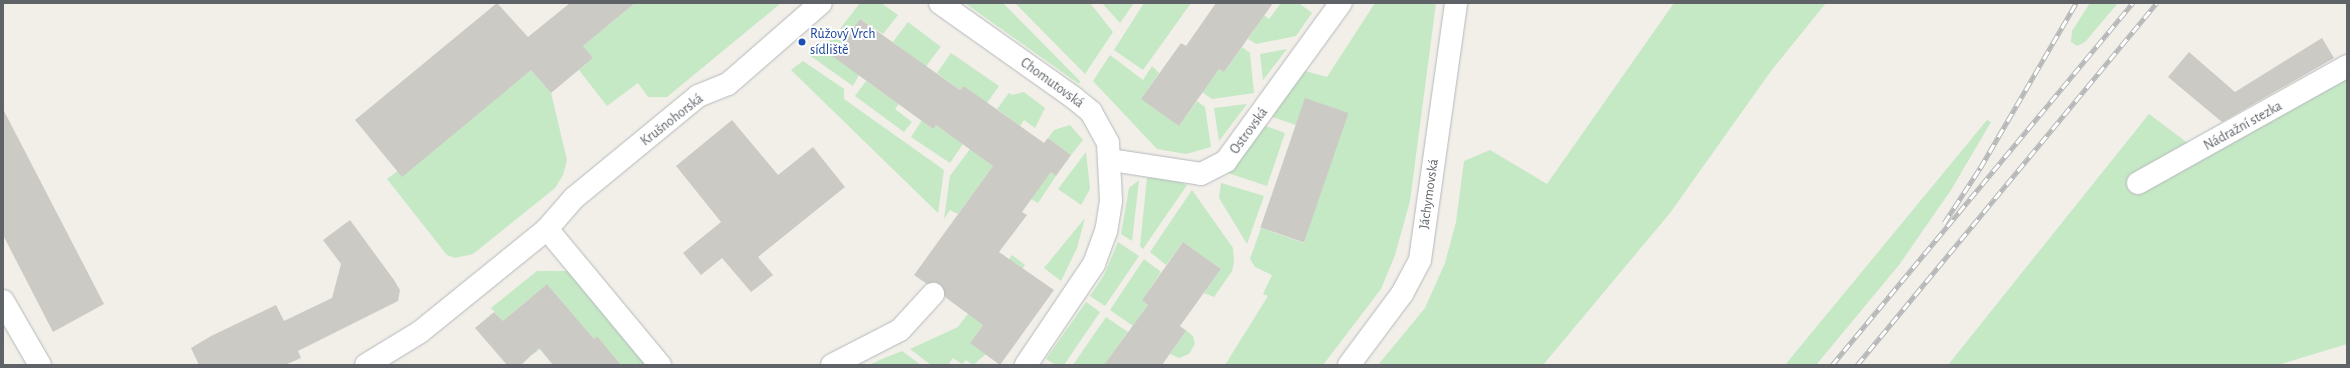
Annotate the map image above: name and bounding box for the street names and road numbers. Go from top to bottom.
street label: Chomutovská [1017,54,1087,112]
street label: Krušnohorská [637,90,707,150]
street label: Nádražní stezka [2201,98,2285,154]
street label: Ostrovská [1227,104,1271,158]
street label: Jáchymovská [1416,158,1442,230]

